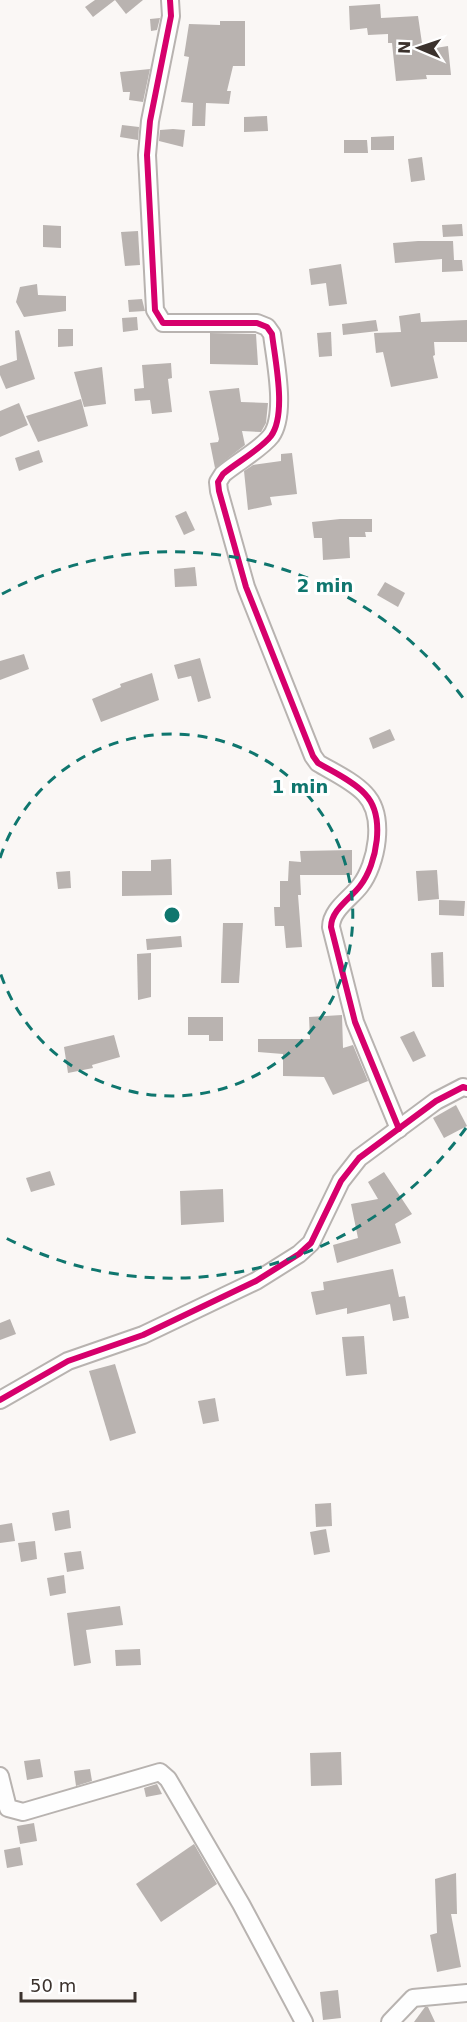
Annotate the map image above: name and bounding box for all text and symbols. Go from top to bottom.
north arrow [389,18,449,78]
text: N [395,40,414,55]
text: 2 min [297,575,353,596]
text: 1 min [272,776,328,797]
centre of rings [162,905,182,925]
scale bar [21,1965,135,2003]
text: 50 m [30,1975,76,1996]

